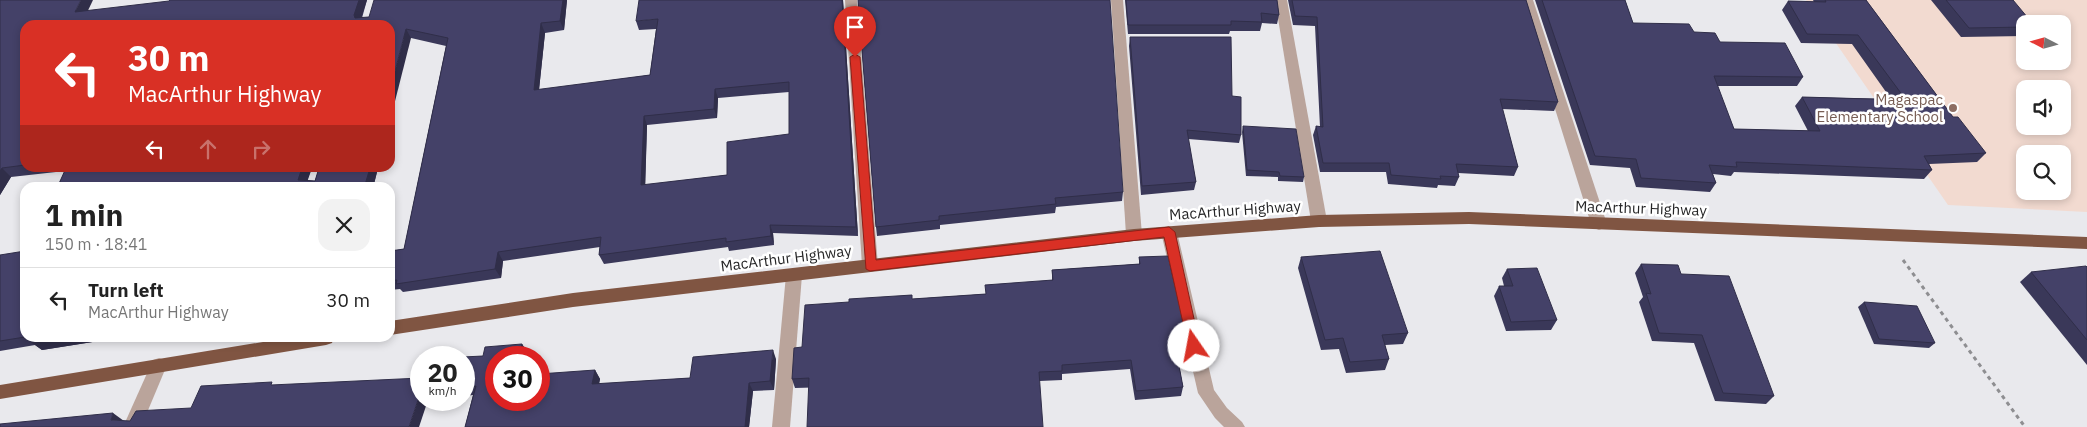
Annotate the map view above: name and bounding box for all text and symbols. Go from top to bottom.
pin [834,6,876,57]
icon: arrive [841,13,869,41]
north arrow [2016,15,2071,70]
map controls [2016,15,2071,200]
text: 30 m [128,35,210,81]
icon: left [45,40,110,105]
text: MacArthur Highway [128,79,321,108]
button: sound [2016,80,2071,135]
place label: Magaspac Elementary School [1816,90,1943,126]
marker: Magaspac Elementary School [1947,102,1959,114]
icon: left [141,135,169,163]
icon: ahead [194,135,222,163]
icon: right [247,135,275,163]
button: search [2016,145,2071,200]
text: 1 min [45,195,123,234]
street label: MacArthur Highway [1169,196,1302,224]
street label: MacArthur Highway [1575,196,1708,220]
button: close [318,199,370,251]
text: 150 m · 18:41 [45,234,147,254]
street label: MacArthur Highway [719,240,853,275]
text: Turn left [88,278,164,302]
icon: left [45,286,73,314]
text: 30 m [326,288,370,312]
text: MacArthur Highway [88,302,229,322]
position arrow [1167,319,1219,371]
speed limit sign: 30 [485,346,550,411]
text: 20 [427,356,458,389]
text: km/h [428,383,457,398]

